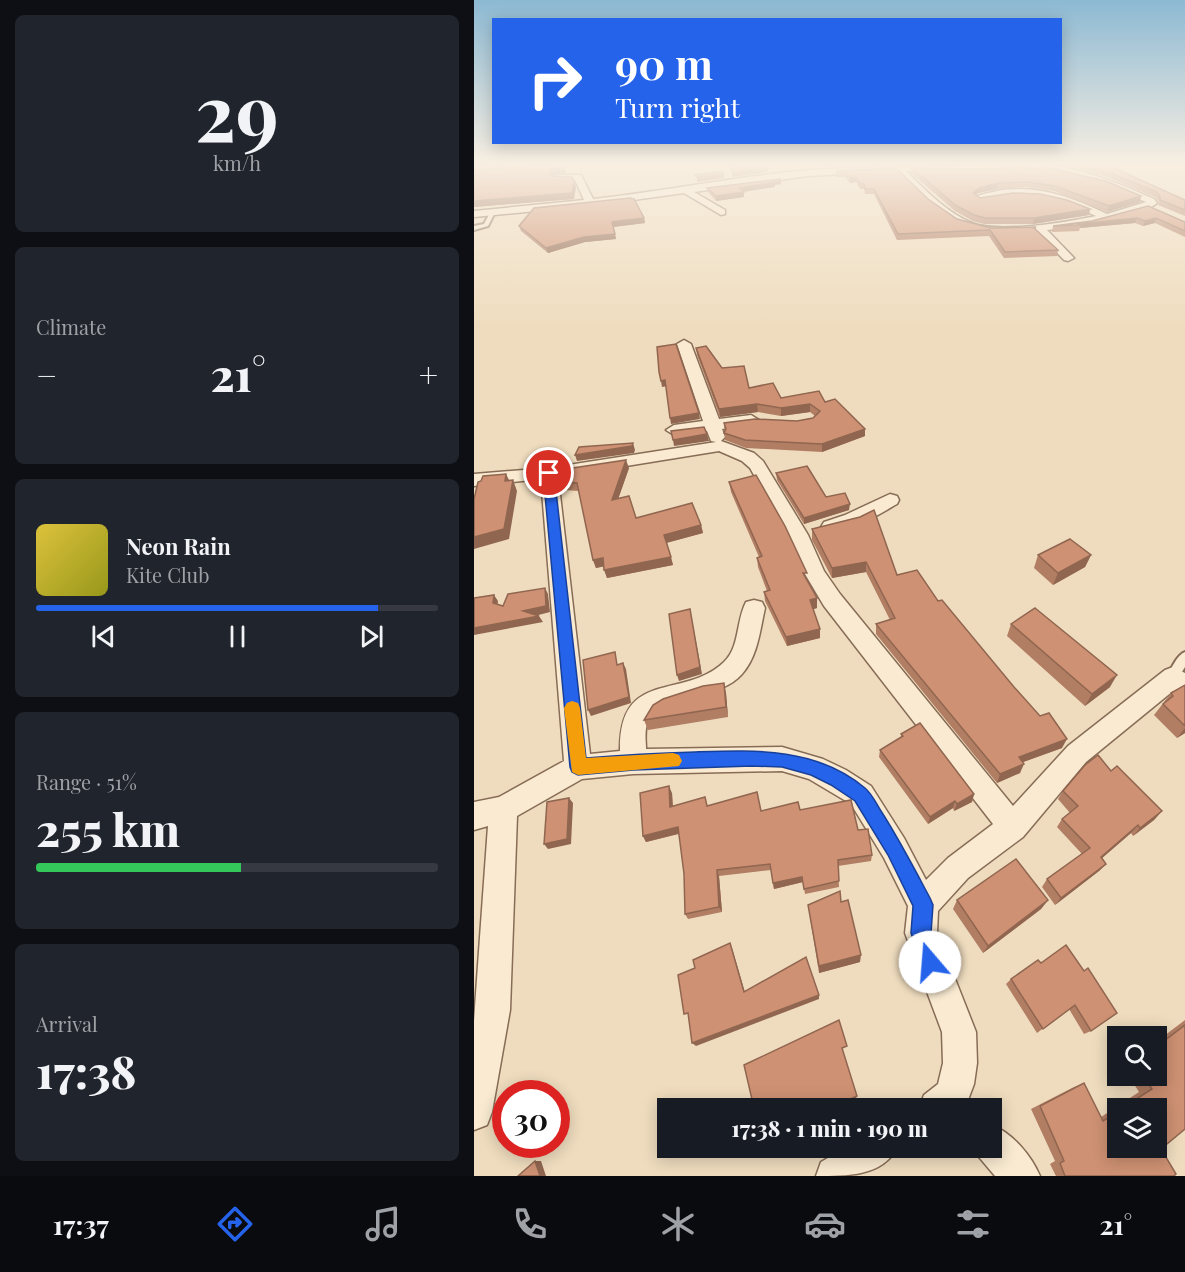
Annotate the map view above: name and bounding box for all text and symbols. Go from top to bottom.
text: 90 m [615,35,713,91]
icon: right [516,42,594,120]
text: 29 [195,58,279,162]
text: Turn right [615,89,740,125]
text: km/h [213,149,261,176]
text: Climate [36,313,106,340]
text: 21° [210,343,266,403]
text: − [36,352,57,396]
text: + [419,352,438,396]
pin [523,447,574,498]
icon: arrive [532,456,565,489]
text: Neon Rain [126,531,231,561]
text: Kite Club [126,561,210,588]
icon: previous [87,620,120,653]
icon: pause [221,620,254,653]
icon: next [355,620,388,653]
text: Range · 51% [36,768,137,795]
text: 255 km [36,798,180,858]
position arrow [898,930,962,994]
text: Arrival [36,1010,98,1037]
map controls [1107,1026,1167,1158]
button: search [1107,1026,1167,1086]
text: 17:38 [36,1040,136,1100]
speed limit sign: 30 [492,1080,570,1158]
button: layers [1107,1098,1167,1158]
text: 17:38 · 1 min · 190 m [731,1113,928,1143]
icon: directions [214,1203,256,1245]
icon: music [362,1203,404,1245]
icon: phone [509,1203,551,1245]
icon: climate [657,1203,699,1245]
icon: car [804,1203,846,1245]
icon: filters [952,1203,994,1245]
text: 17:37 [53,1206,109,1242]
text: 21° [1099,1206,1132,1242]

